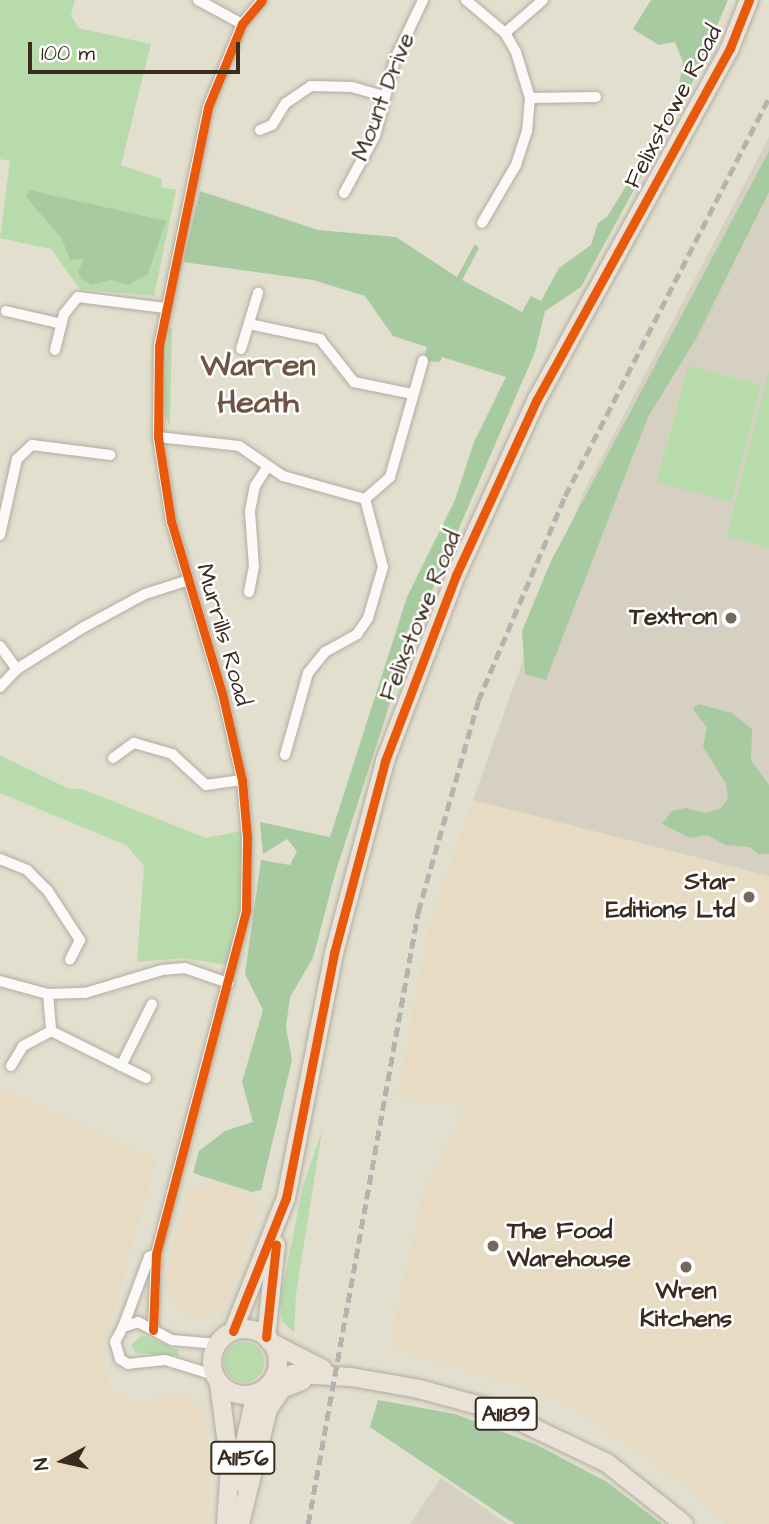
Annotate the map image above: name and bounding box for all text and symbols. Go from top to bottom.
street label: Felixstowe Road [619,20,729,194]
scale bar [32,28,243,72]
street label: Mount Drive [346,29,422,165]
text: 100 m [41,39,95,68]
district label: Warren Heath [200,348,316,423]
street label: Felixstowe Road [374,527,468,705]
street label: Murrills Road [189,561,257,709]
place label: Textron [629,604,717,632]
marker: Textron [723,610,739,626]
place label: Star Editions Ltd [606,869,735,925]
marker: Star Editions Ltd [741,889,757,905]
place label: The Food Warehouse [507,1218,631,1274]
marker: The Food Warehouse [485,1238,501,1254]
marker: Wren Kitchens [678,1259,694,1275]
place label: Wren Kitchens [640,1278,732,1334]
road number: A1189 [475,1394,538,1434]
north arrow [28,1426,98,1496]
road number: A1156 [210,1438,276,1478]
text: N [28,1456,56,1472]

